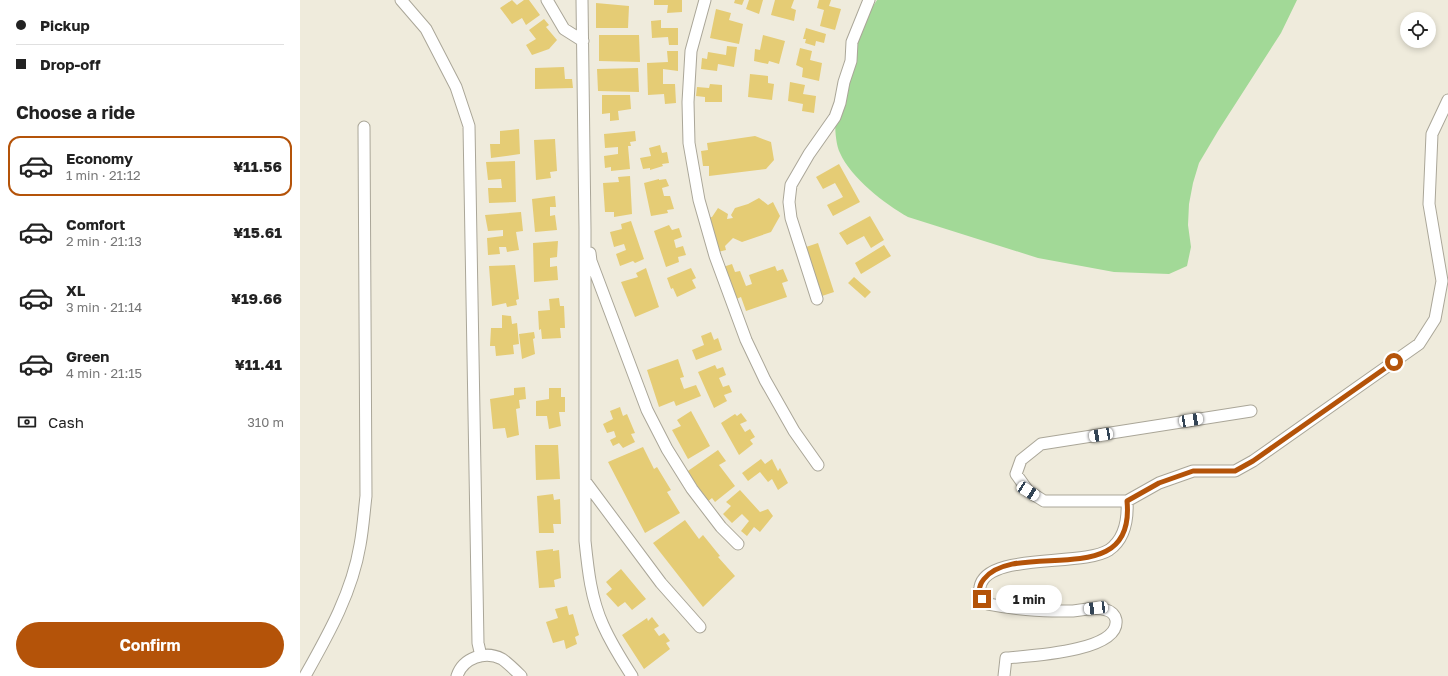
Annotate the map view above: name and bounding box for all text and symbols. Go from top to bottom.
map controls [1400,12,1436,48]
button: locate [1400,12,1436,48]
text: Pickup [40,16,90,34]
text: Drop-off [40,55,100,73]
text: Choose a ride [16,101,135,123]
icon: car [18,148,54,184]
text: Economy [66,149,133,167]
text: ¥11.56 [233,157,282,175]
text: 1 min · 21:12 [66,167,141,183]
icon: car [18,214,54,250]
text: Comfort [66,215,125,233]
text: ¥15.61 [233,223,282,241]
text: 2 min · 21:13 [66,233,142,249]
icon: car [18,280,54,316]
text: XL [66,281,85,299]
text: ¥19.66 [231,289,282,307]
text: 3 min · 21:14 [66,299,142,315]
icon: car [18,346,54,382]
text: Green [66,347,109,365]
route start [1385,353,1403,371]
text: ¥11.41 [235,355,282,373]
text: 4 min · 21:15 [66,365,142,381]
icon: cash [16,411,38,433]
car [1178,412,1204,428]
text: Cash [48,413,84,431]
text: 310 m [247,414,284,430]
car [1088,427,1114,443]
car [1015,479,1041,503]
callout: 1 min [996,585,1062,613]
route end [973,590,991,608]
text: 1 min [1013,591,1045,607]
car [1083,601,1109,615]
button: Confirm [16,622,284,668]

